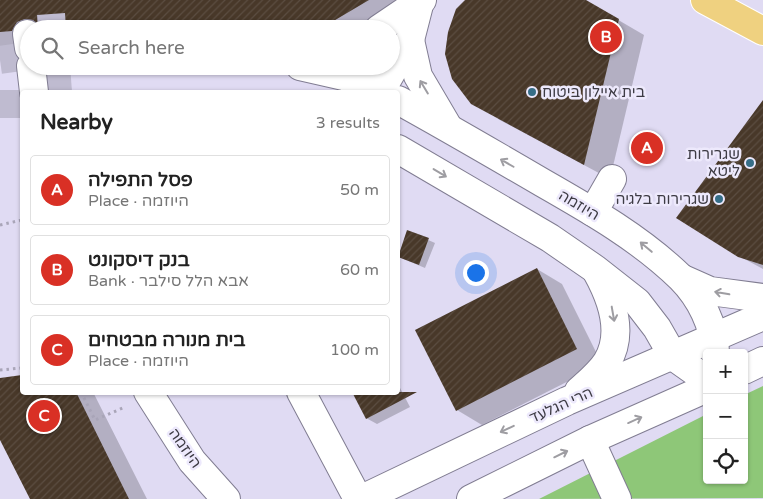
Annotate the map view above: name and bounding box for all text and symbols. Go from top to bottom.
pin: B [590,18,622,56]
search box [20,20,400,75]
icon: search [38,34,66,62]
text: Search here [78,37,185,59]
one-way arrow [419,80,429,94]
place label: בית איילון ביטוח [542,83,646,101]
marker: בית איילון ביטוח [526,86,538,98]
text: Nearby [40,110,113,135]
text: 3 results [316,113,380,133]
pin: A [631,129,663,167]
place label: שגרירות ליטא [687,145,740,180]
one-way arrow [501,157,515,167]
marker: שגרירות ליטא [744,157,756,169]
one-way arrow [432,168,446,178]
text: פסל התפילה [88,169,193,191]
text: A [51,180,63,200]
text: 50 m [340,180,379,200]
street label: היוזמה [555,186,603,224]
place label: שגרירות בלגיה [615,190,709,208]
text: Place · היוזמה [88,191,189,211]
marker: שגרירות בלגיה [713,193,725,205]
one-way arrow [639,242,652,253]
text: בנק דיסקונט [88,249,190,271]
text: B [51,260,63,280]
text: 60 m [340,260,379,280]
your location [463,260,489,286]
text: Bank · אבא הלל סילבר [88,271,249,291]
one-way arrow [714,287,730,297]
one-way arrow [608,306,618,322]
text: בית מנורה מבטחים [88,329,246,351]
text: C [51,340,63,360]
text: 100 m [330,340,379,360]
map controls [703,349,748,484]
button: + [703,349,748,394]
text: Place · היוזמה [88,351,189,371]
street label: הרי הגלעד [527,383,595,427]
button: − [703,394,748,439]
pin: C [28,397,60,435]
one-way arrow [627,415,642,424]
street label: היוזמה [165,425,205,471]
one-way arrow [500,425,515,434]
button: locate [703,439,748,484]
one-way arrow [553,449,568,458]

